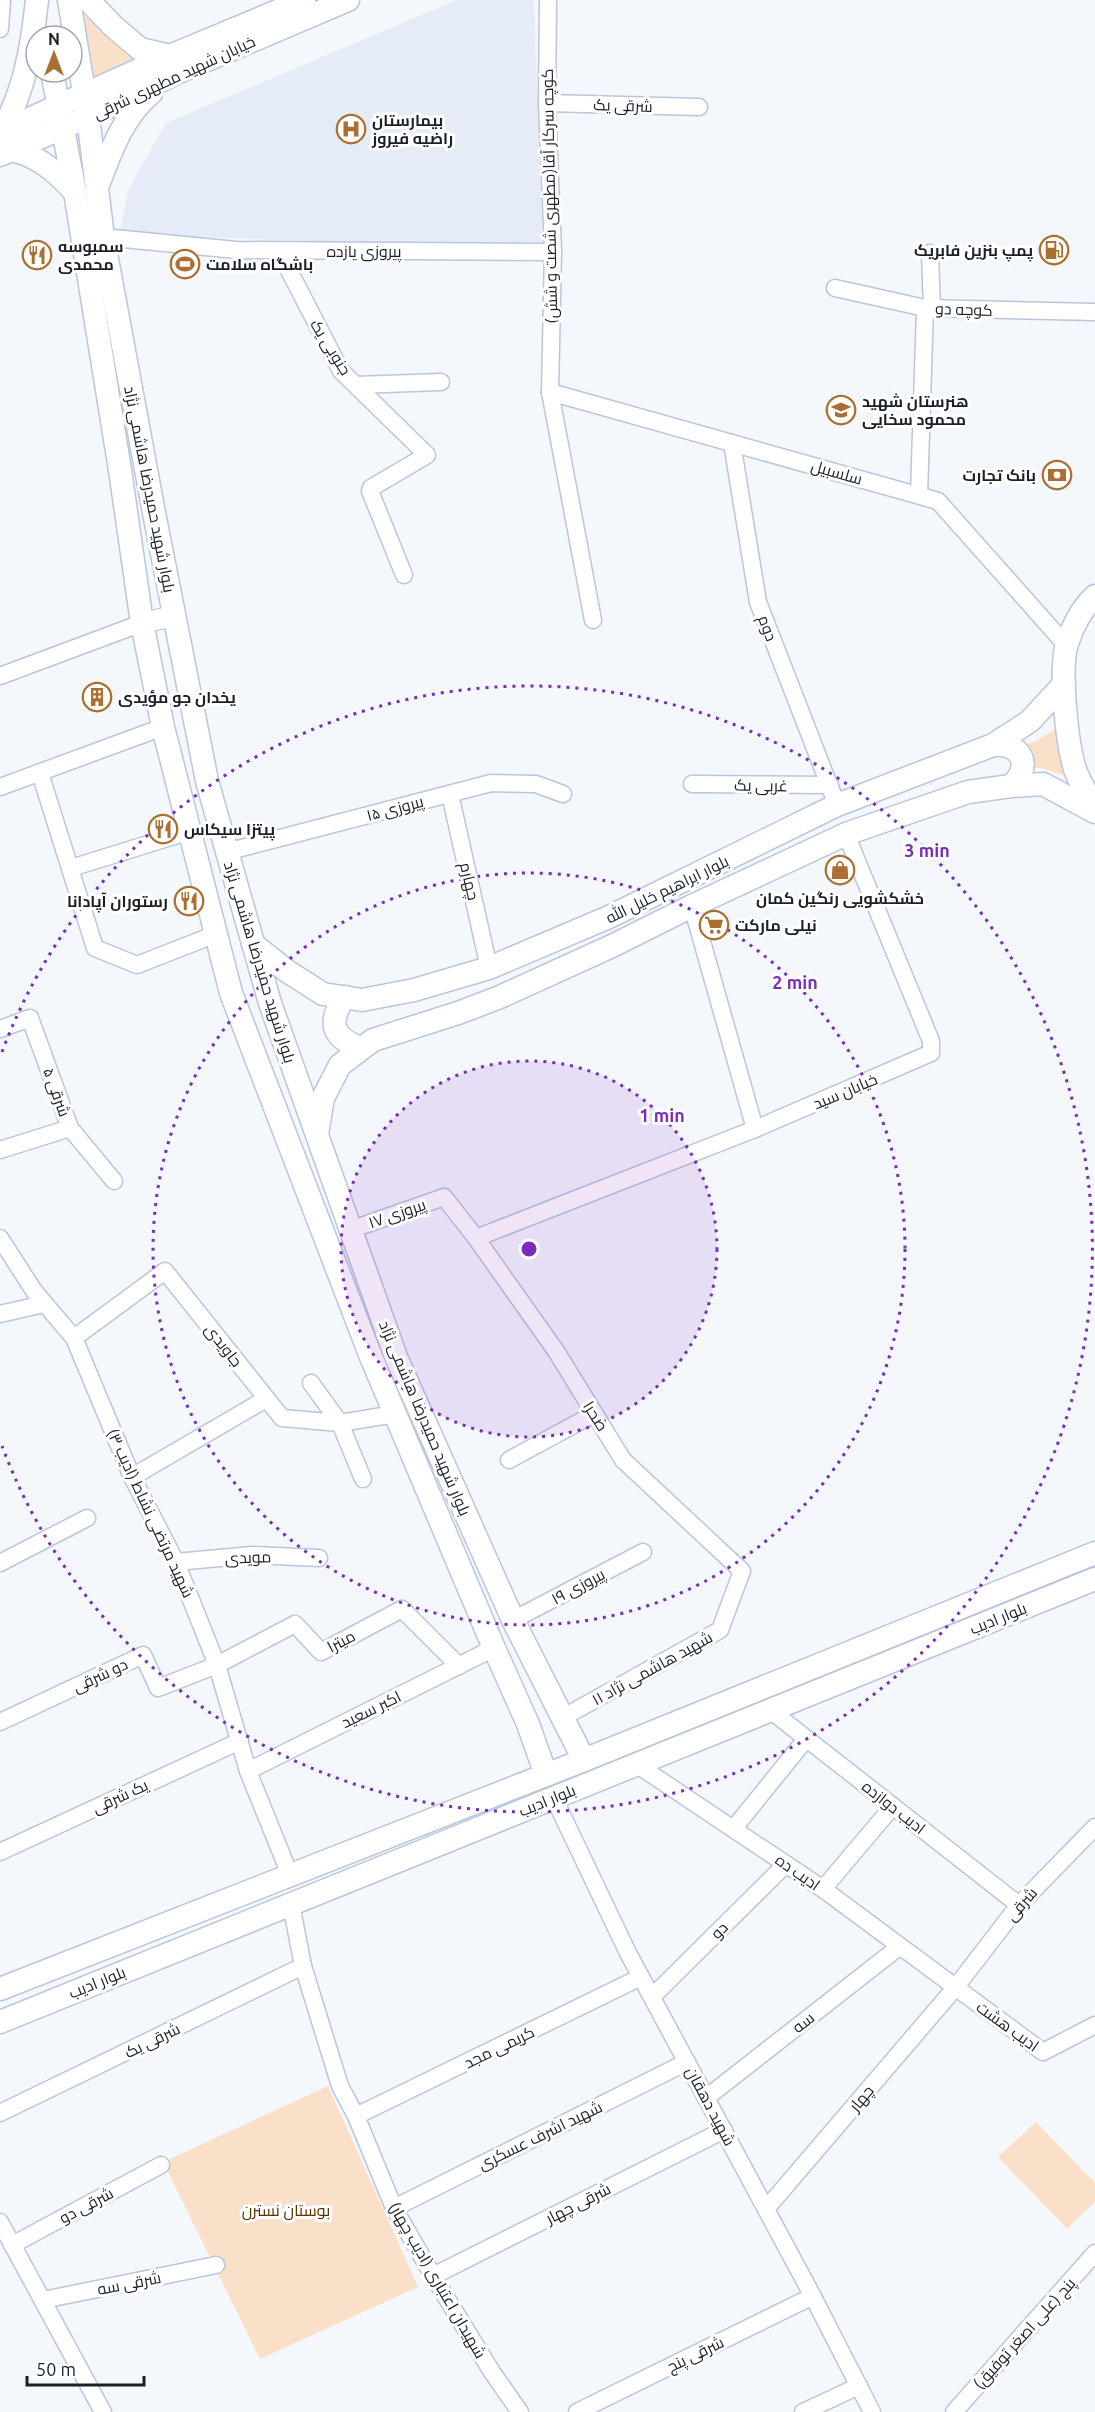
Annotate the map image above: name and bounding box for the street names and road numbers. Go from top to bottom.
street label: خیابان شهید مطهری شرقی [90,32,259,124]
street label: (مطهری شصت و شش)کوچه سرکار آقا [538,68,563,324]
street label: شرقی یک [593,95,653,117]
street label: پیروزی یازده [327,242,402,263]
street label: کوچه دو [935,299,993,322]
street label: جنوبی یک [305,316,355,379]
street label: بلوار شهید حمیدرضا هاشمی نژاد [119,384,179,594]
street label: سلسبیل [809,456,865,490]
street label: دوم [752,612,781,645]
street label: غربی یک [734,776,788,796]
street label: پیروزی ۱۵ [364,792,427,827]
street label: بلوار ابراهیم خلیل الله [602,851,733,929]
street label: بلوار شهید حمیدرضا هاشمی نژاد [219,859,299,1066]
street label: چهارم [454,860,483,902]
street label: ۵ شرقی [38,1065,74,1120]
street label: خیابان سید [810,1069,881,1114]
street label: پیروزی ۱۷ [366,1195,430,1234]
street label: بلوار شهید حمیدرضا هاشمی نژاد [374,1318,474,1519]
street label: جاویدی [200,1320,246,1371]
street label: صحرا [579,1398,612,1435]
street label: شهید مرتضی نشاط (ادیب ۳) [102,1426,198,1601]
street label: مویدی [224,1547,272,1569]
street label: پیروزی ۱۹ [548,1564,610,1610]
street label: بلوار ادیب [967,1598,1030,1639]
street label: میترا [324,1626,358,1657]
street label: شهید هاشمی نژاد ۱۱ [589,1627,716,1710]
street label: دو شرقی [70,1654,131,1697]
street label: اکبر سعید [338,1687,404,1732]
street label: یک شرقی [89,1775,152,1819]
street label: ادیب دوازده [858,1777,929,1838]
street label: بلوار ادیب [516,1780,579,1821]
street label: ادیب ده [772,1850,824,1895]
street label: شرقی [1002,1884,1042,1926]
street label: دو [707,1918,732,1943]
street label: بلوار ادیب [66,1962,129,2003]
street label: ادیب هشت [973,1997,1043,2055]
street label: سه [789,2008,817,2036]
street label: شرقی یک [121,2019,184,2063]
street label: کریمی مجد [461,2022,538,2074]
street label: شهید دهقان [681,2063,739,2149]
street label: چهار [844,2081,879,2117]
street label: شهید اشرف عسکری [475,2097,606,2175]
street label: شرقی چهار [542,2179,615,2230]
street label: شرقی دو [56,2183,117,2228]
street label: شهیدان اعتباری (ادیب چهار) [383,2199,490,2363]
street label: شرقی سه [96,2268,163,2300]
street label: پنج (علی اصغر توفیق) [969,2273,1081,2394]
street label: شرقی پنج [664,2333,728,2378]

